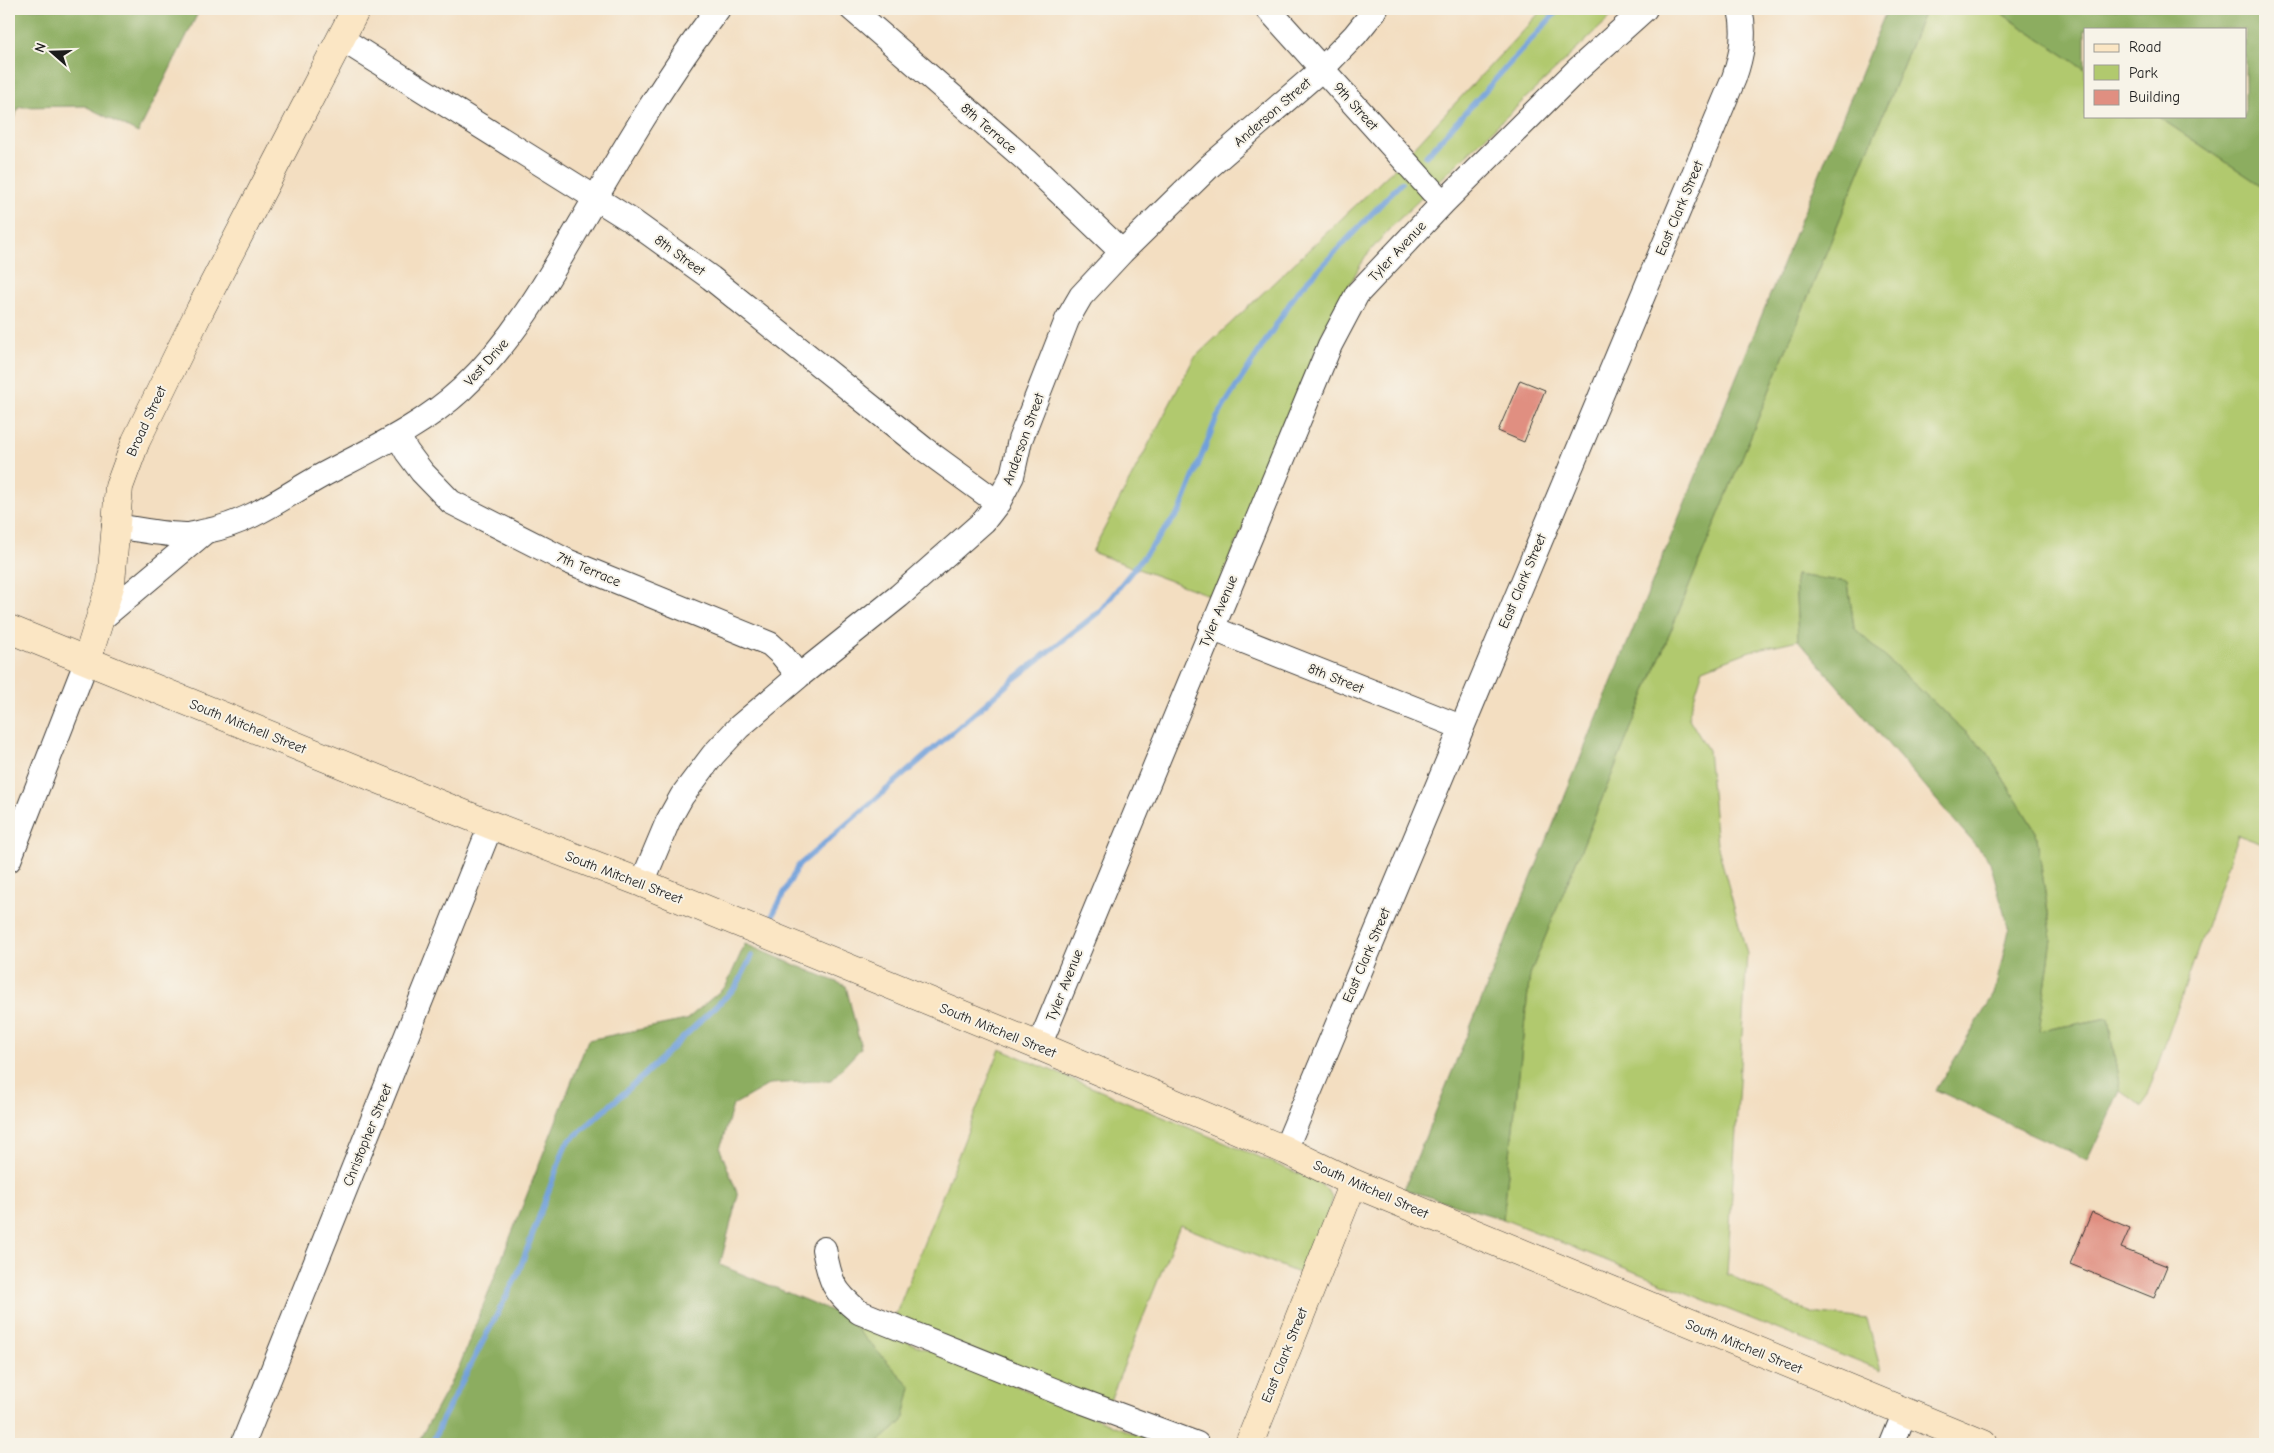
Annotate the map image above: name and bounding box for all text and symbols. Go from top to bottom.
north arrow [28,28,78,78]
legend [2084,28,2246,118]
text: Road [2129,38,2161,56]
text: N [31,41,50,55]
text: Park [2129,64,2158,82]
street label: Anderson Street [1230,74,1315,150]
street label: 9th Street [1330,79,1382,135]
text: Building [2129,88,2180,106]
street label: 8th Terrace [957,100,1020,157]
street label: East Clark Street [1652,157,1707,258]
street label: Tyler Avenue [1365,218,1430,285]
street label: 8th Street [651,231,709,280]
street label: Vest Drive [461,335,512,390]
street label: Broad Street [123,382,171,459]
street label: Anderson Street [999,390,1048,487]
street label: East Clark Street [1495,530,1550,631]
street label: 7th Terrace [554,548,623,591]
street label: Tyler Avenue [1196,573,1241,650]
street label: 8th Street [1306,660,1367,698]
street label: South Mitchell Street [187,695,309,758]
street label: South Mitchell Street [563,847,686,908]
street label: East Clark Street [1339,904,1394,1005]
street label: Tyler Avenue [1042,947,1087,1024]
street label: South Mitchell Street [937,999,1059,1062]
street label: Christopher Street [339,1081,396,1189]
street label: South Mitchell Street [1311,1156,1432,1223]
street label: East Clark Street [1258,1304,1312,1405]
street label: South Mitchell Street [1683,1315,1805,1378]

